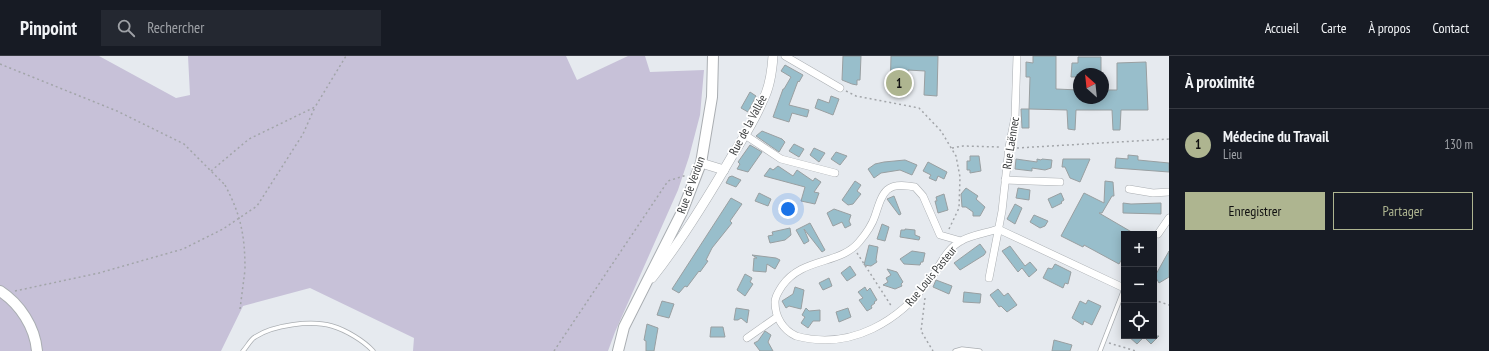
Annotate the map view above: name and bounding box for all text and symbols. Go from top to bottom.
search box [101,10,381,46]
text: Pinpoint [20,16,77,40]
icon: search [115,17,137,39]
text: Rechercher [147,18,204,37]
text: Accueil [1265,19,1299,37]
text: Carte [1321,19,1347,37]
text: À propos [1369,19,1411,37]
text: Contact [1433,19,1469,37]
pin: 1 [886,68,912,98]
north arrow [1073,68,1109,104]
text: À proximité [1185,71,1255,93]
street label: Rue de la Vallée [725,92,770,158]
street label: Rue Laënnec [999,115,1022,170]
text: Médecine du Travail [1223,127,1329,146]
text: 1 [1195,136,1201,153]
text: 130 m [1444,136,1473,153]
text: Lieu [1223,146,1242,163]
street label: Rue de Verdun [673,154,708,215]
button: Enregistrer [1185,192,1325,230]
button: Partager [1333,192,1473,230]
your location [778,199,798,219]
map controls [1121,231,1157,339]
button: + [1121,231,1157,267]
street label: Rue Louis Pasteur [902,242,960,309]
button: − [1121,267,1157,303]
button: locate [1121,303,1157,339]

